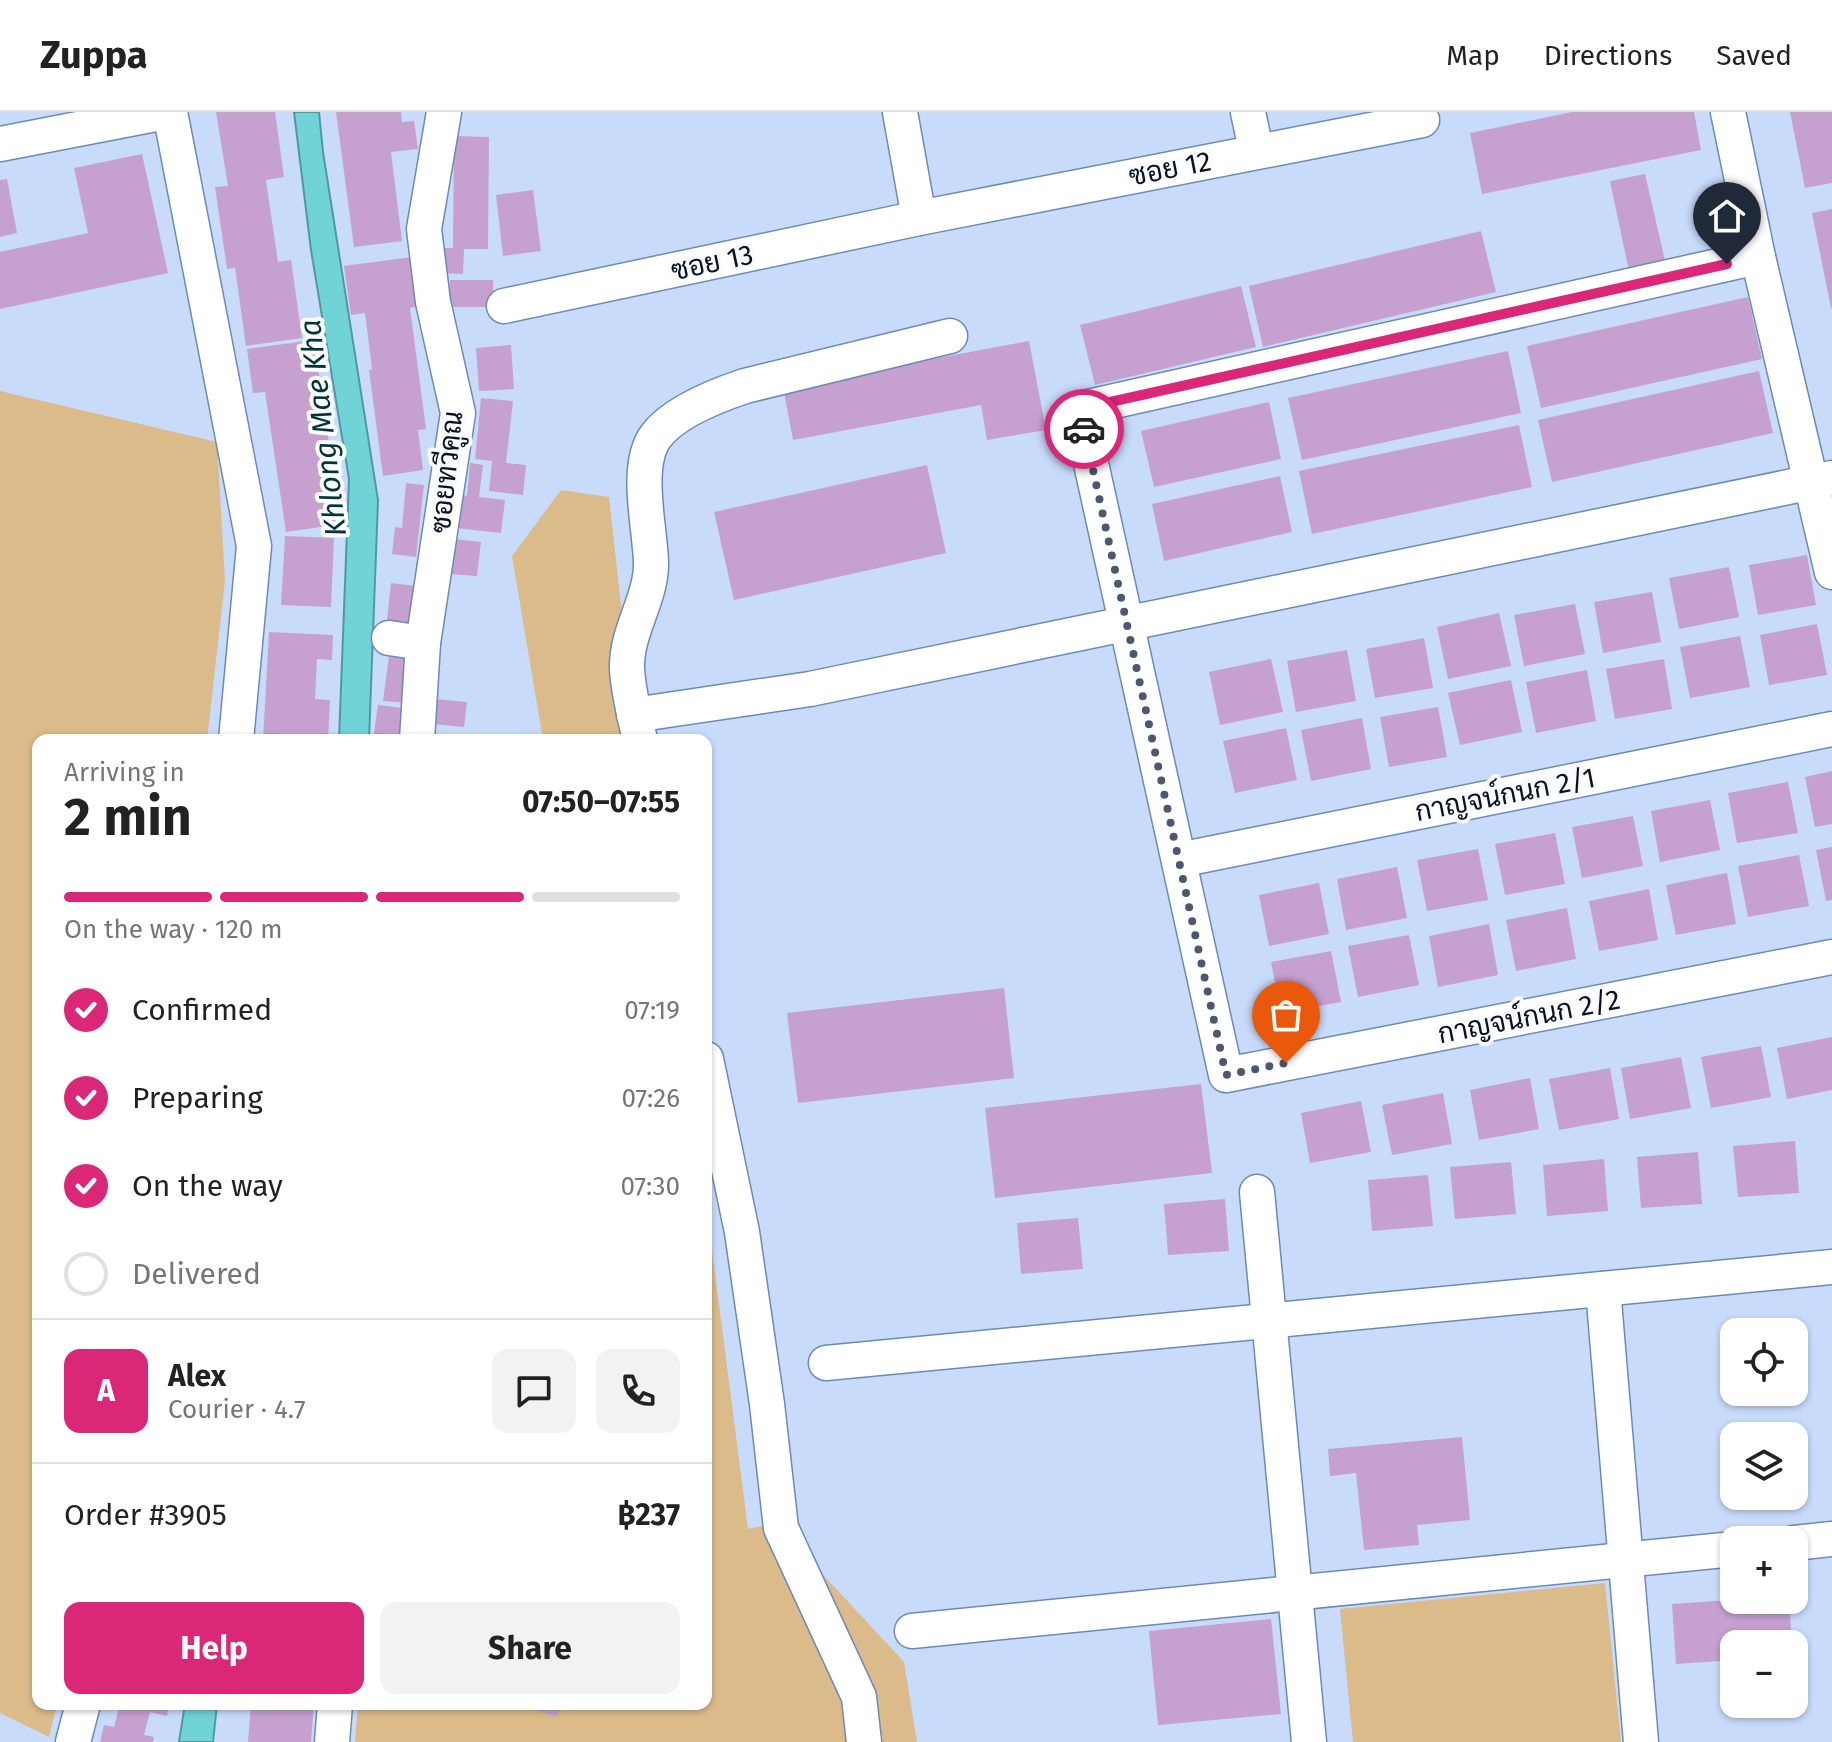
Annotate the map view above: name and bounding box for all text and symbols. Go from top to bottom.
text: Zuppa [40,32,148,78]
text: Map [1446,39,1500,72]
text: Directions [1544,39,1672,72]
text: Saved [1716,39,1792,72]
street label: ซอย 12 [1126,144,1214,193]
pin [1693,182,1761,264]
icon: home [1705,194,1749,238]
street label: ซอย 13 [668,238,756,287]
water label: Khlong Mae Kha [292,317,354,539]
courier [1044,389,1124,469]
icon: car [1062,407,1106,451]
street label: ซอยทวีคูณ [422,409,472,535]
text: Arriving in [64,757,185,788]
street label: กาญจน์กนก 2/1 [1412,758,1598,829]
text: 07:50–07:55 [522,784,680,820]
text: 2 min [64,786,192,849]
text: On the way · 120 m [64,914,283,945]
street label: กาญจน์กนก 2/2 [1435,980,1623,1051]
pin [1252,981,1320,1063]
icon: check [64,988,108,1032]
text: Confirmed [132,992,272,1028]
icon: bag [1264,993,1308,1037]
text: 07:19 [624,995,680,1026]
icon: check [64,1076,108,1120]
text: Preparing [132,1080,263,1116]
text: 07:26 [621,1083,680,1114]
icon: check [64,1164,108,1208]
text: On the way [132,1168,283,1204]
text: 07:30 [621,1171,680,1202]
text: Delivered [132,1256,261,1292]
map controls [1720,1318,1808,1718]
button: locate [1720,1318,1808,1406]
button: chat [492,1349,576,1433]
button: phone [596,1349,680,1433]
text: Alex [168,1358,226,1394]
text: A [97,1373,115,1409]
text: Courier · 4.7 [168,1394,306,1425]
button: layers [1720,1422,1808,1510]
text: Order #3905 [64,1497,227,1533]
text: ฿237 [618,1497,680,1533]
button: + [1720,1526,1808,1614]
button: Help [64,1602,364,1694]
button: Share [380,1602,680,1694]
button: − [1720,1630,1808,1718]

